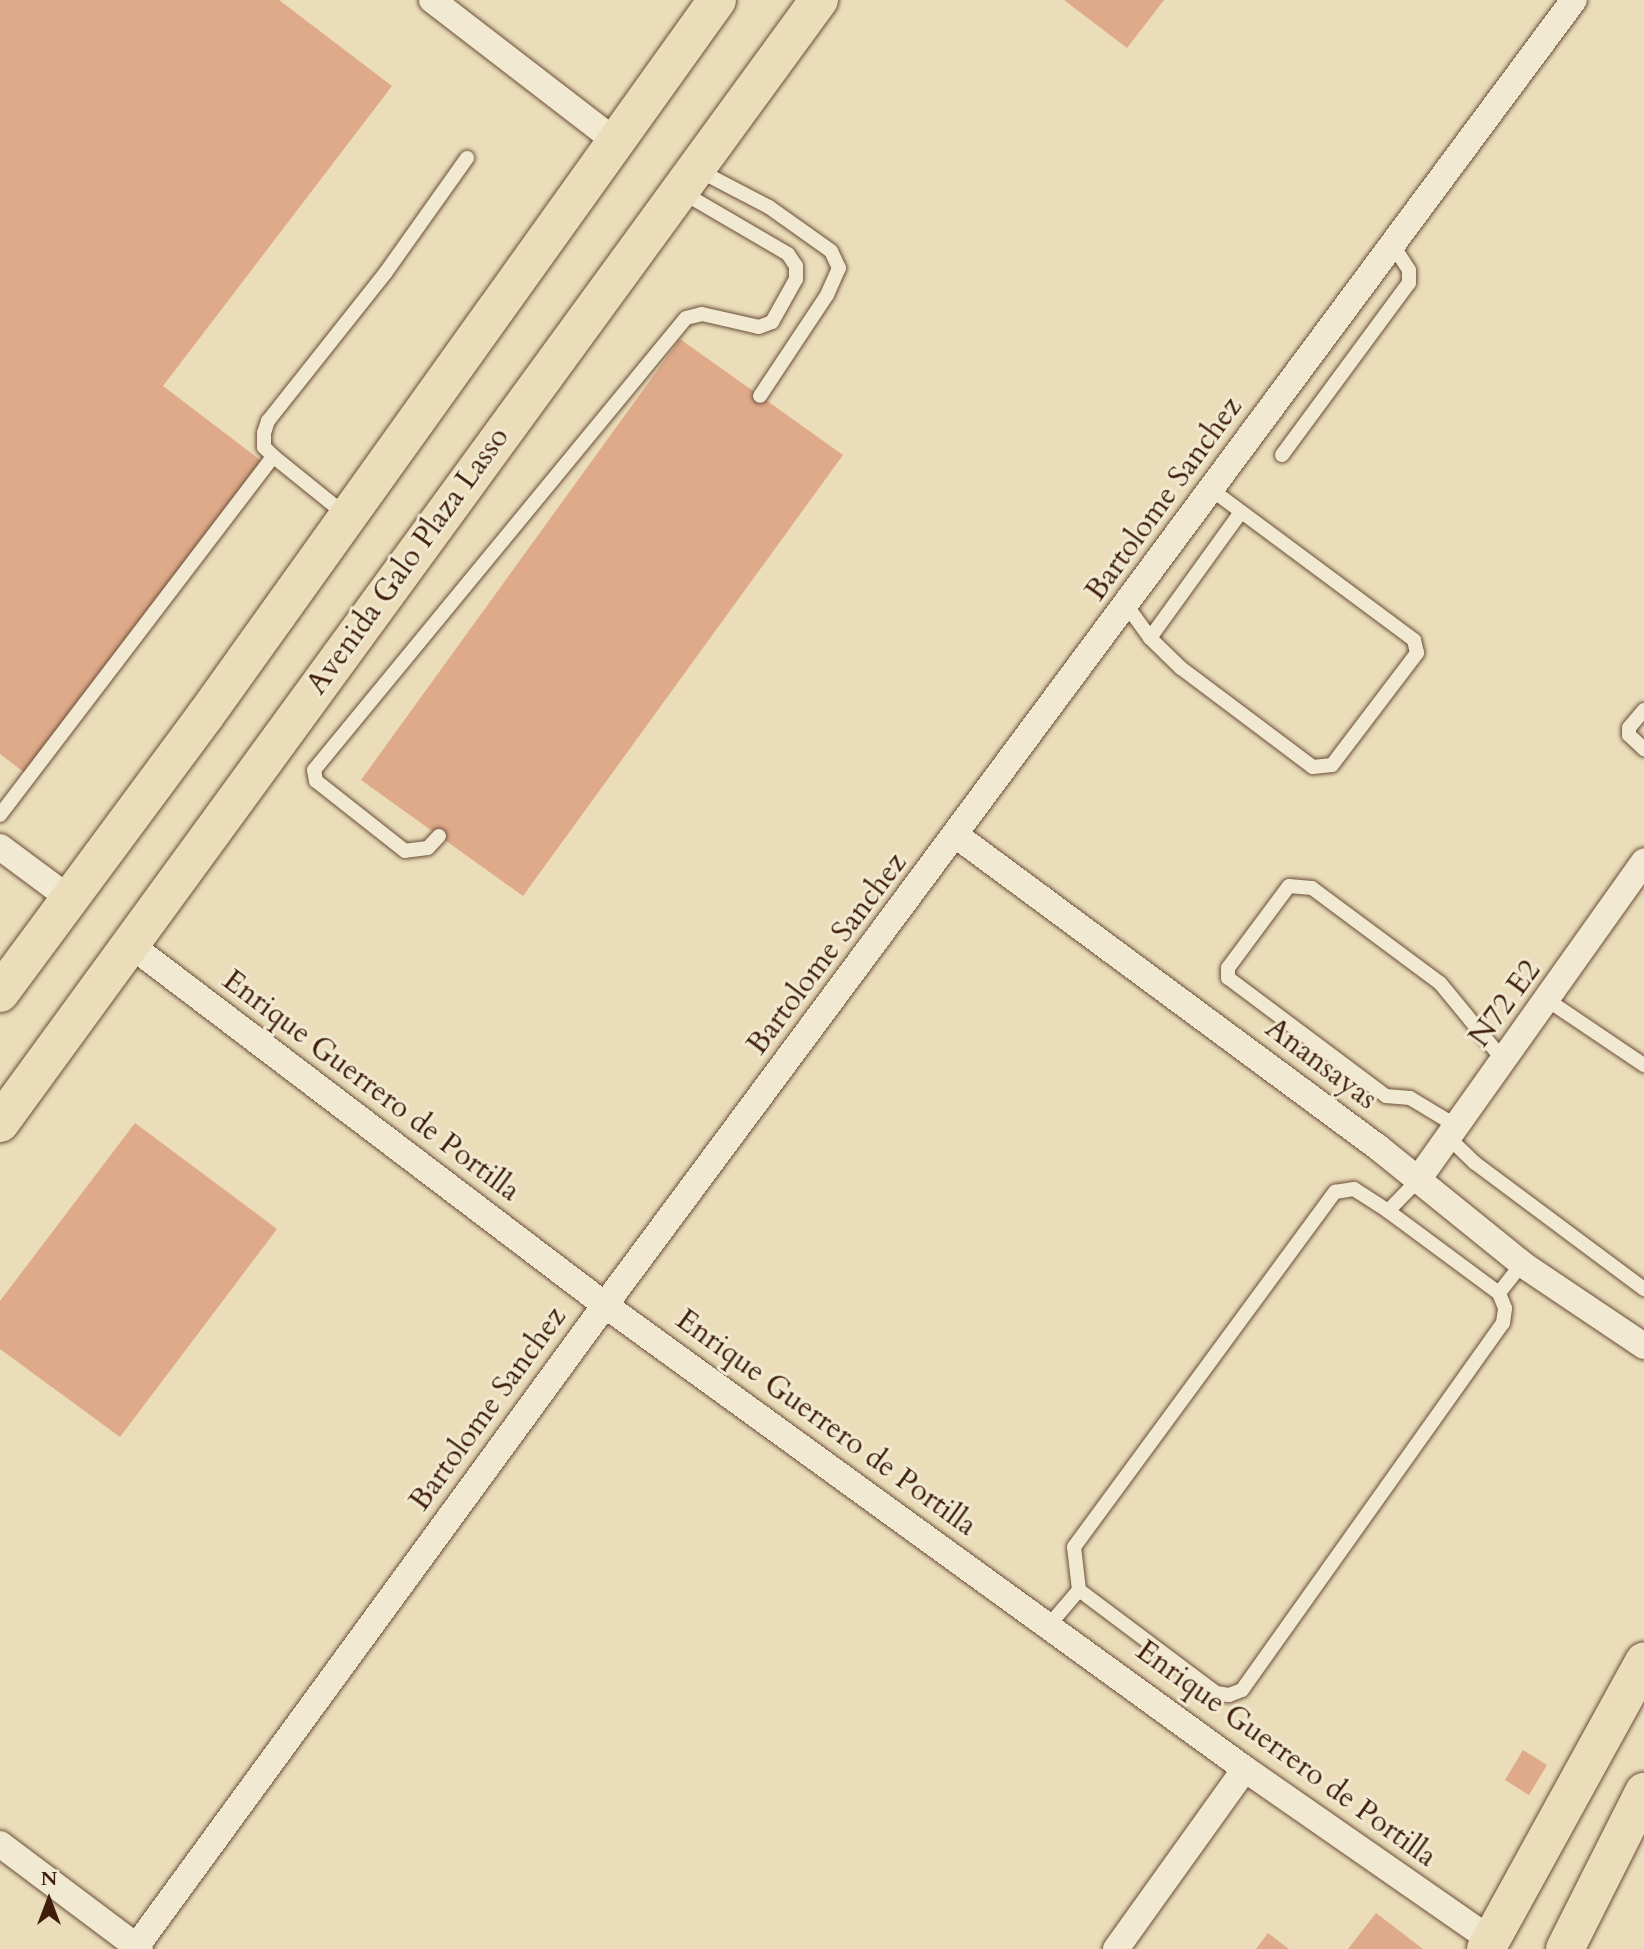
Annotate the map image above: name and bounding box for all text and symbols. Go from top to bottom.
street label: Bartolome Sanchez [1078,390,1250,608]
street label: Avenida Galo Plaza Lasso [299,420,517,702]
street label: Bartolome Sanchez [739,846,915,1062]
street label: N72 E2 [1462,954,1548,1054]
street label: Enrique Guerrero de Portilla [215,963,527,1209]
street label: Anansayas [1258,1010,1384,1118]
street label: Bartolome Sanchez [402,1300,574,1518]
street label: Enrique Guerrero de Portilla [669,1302,983,1544]
street label: Enrique Guerrero de Portilla [1129,1633,1443,1875]
north arrow [14,1865,84,1935]
text: N [41,1866,57,1892]

